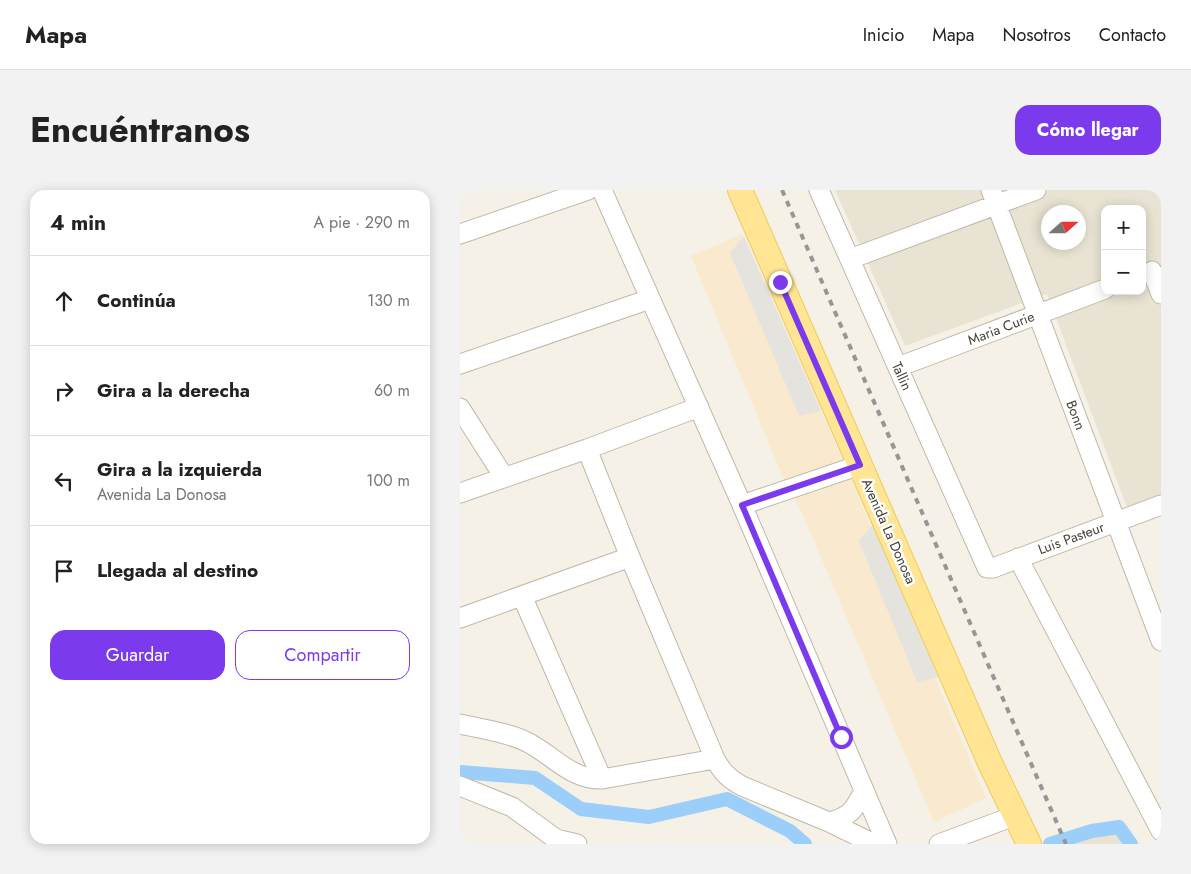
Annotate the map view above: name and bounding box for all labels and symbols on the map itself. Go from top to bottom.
north arrow [1041,205,1086,250]
route end [769,271,792,294]
street label: Maria Curie [965,306,1037,350]
street label: Tallin [887,359,917,393]
street label: Bonn [1061,397,1091,433]
street label: Avenida La Donosa [857,475,921,587]
street label: Luis Pasteur [1035,517,1107,559]
route start [830,726,853,749]

